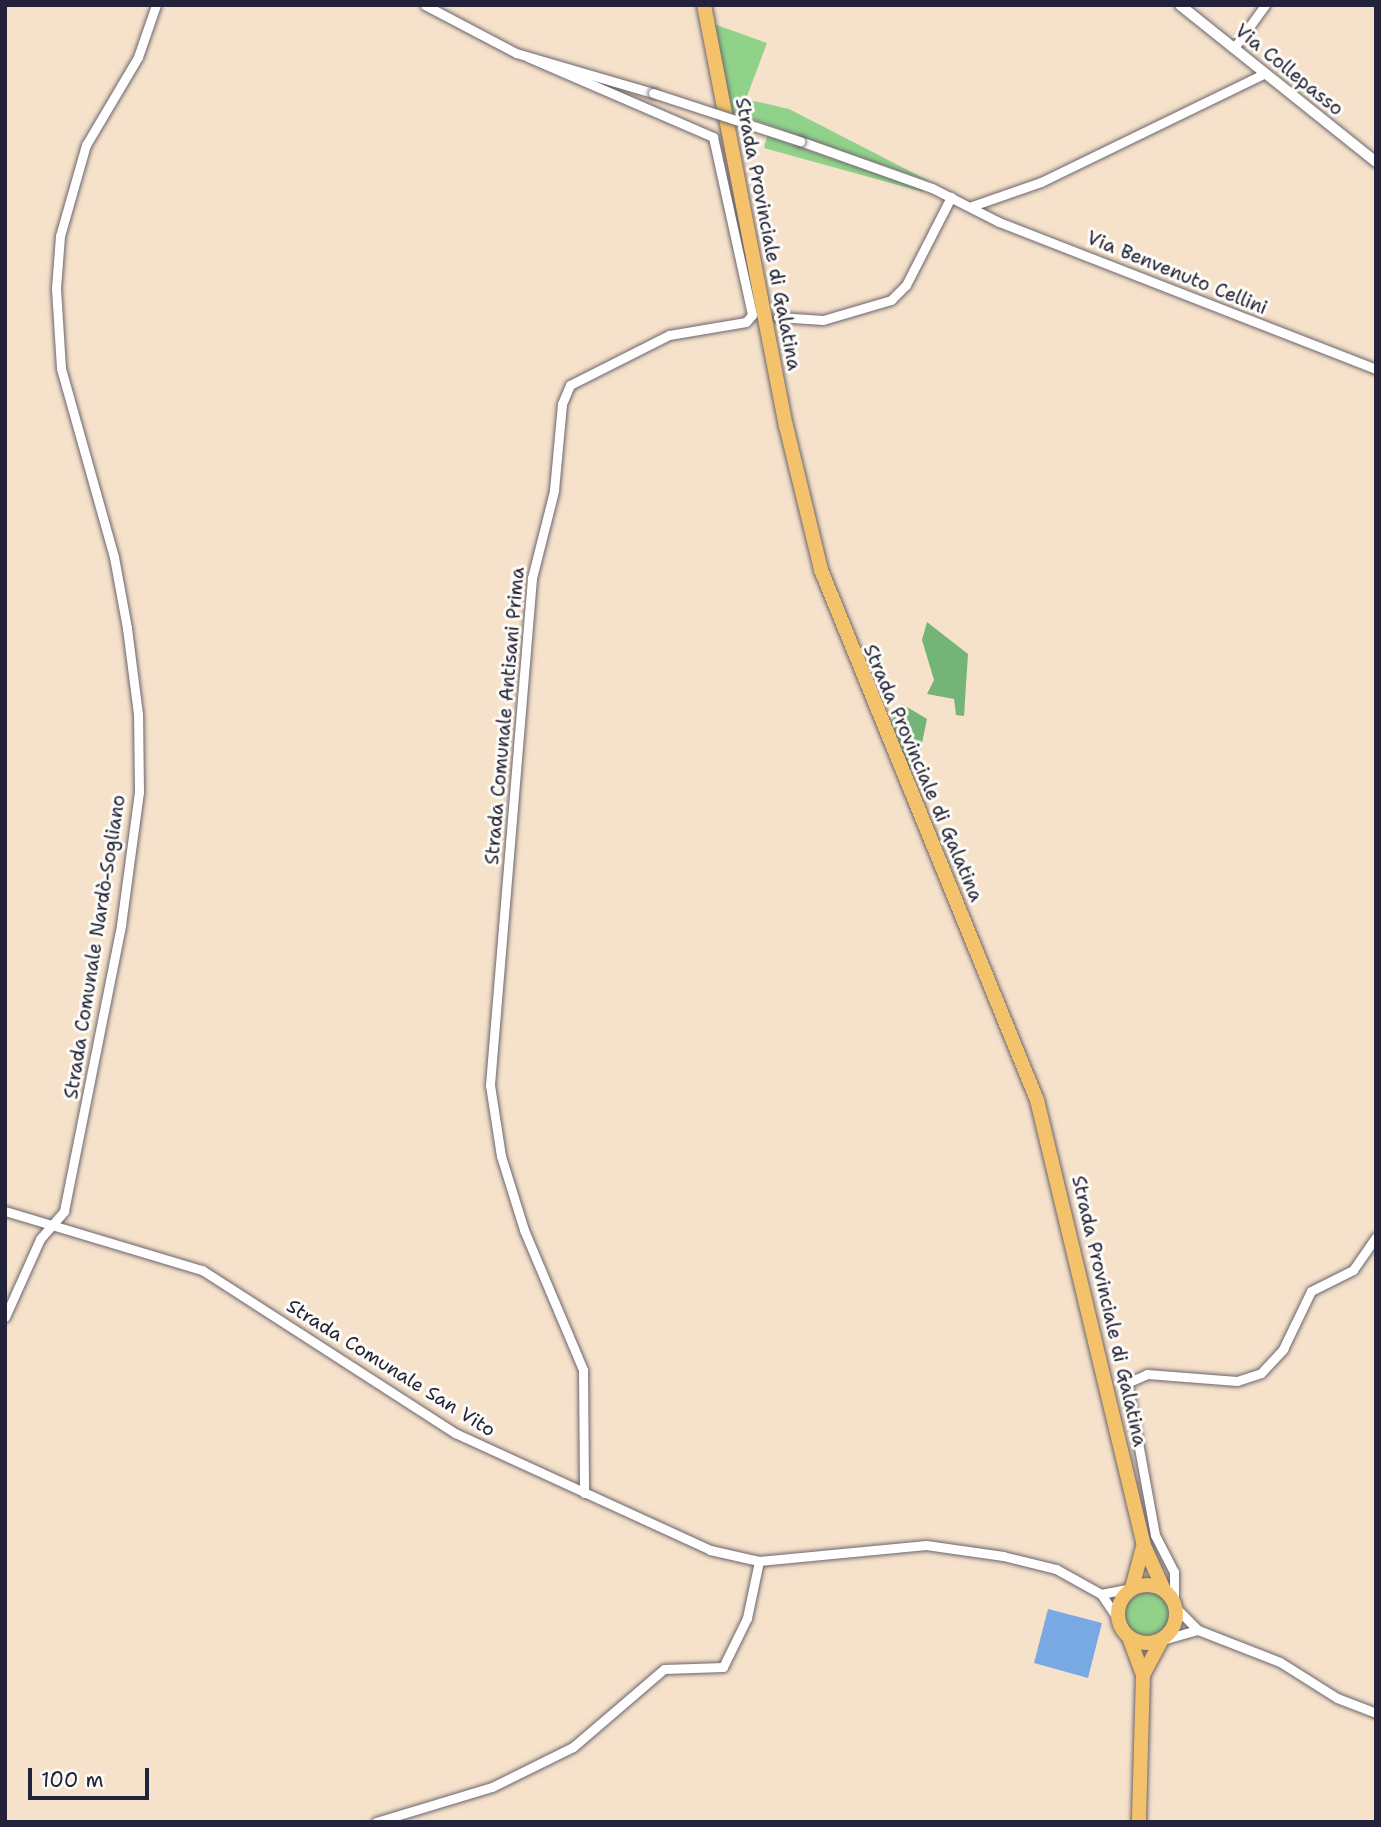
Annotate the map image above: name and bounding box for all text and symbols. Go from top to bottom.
street label: Via Collepasso [1230,19,1348,121]
street label: Strada Provinciale di Galatina [730,96,806,372]
street label: Via Benvenuto Cellini [1083,226,1271,320]
street label: Strada Comunale Antisani Prima [481,566,529,866]
street label: Strada Provinciale di Galatina [858,641,988,905]
street label: Strada Comunale Nardò-Sogliano [60,793,130,1101]
street label: Strada Provinciale di Galatina [1067,1173,1151,1449]
street label: Strada Comunale San Vito [283,1294,499,1442]
scale bar [32,1754,152,1798]
text: 100 m [41,1766,104,1794]

